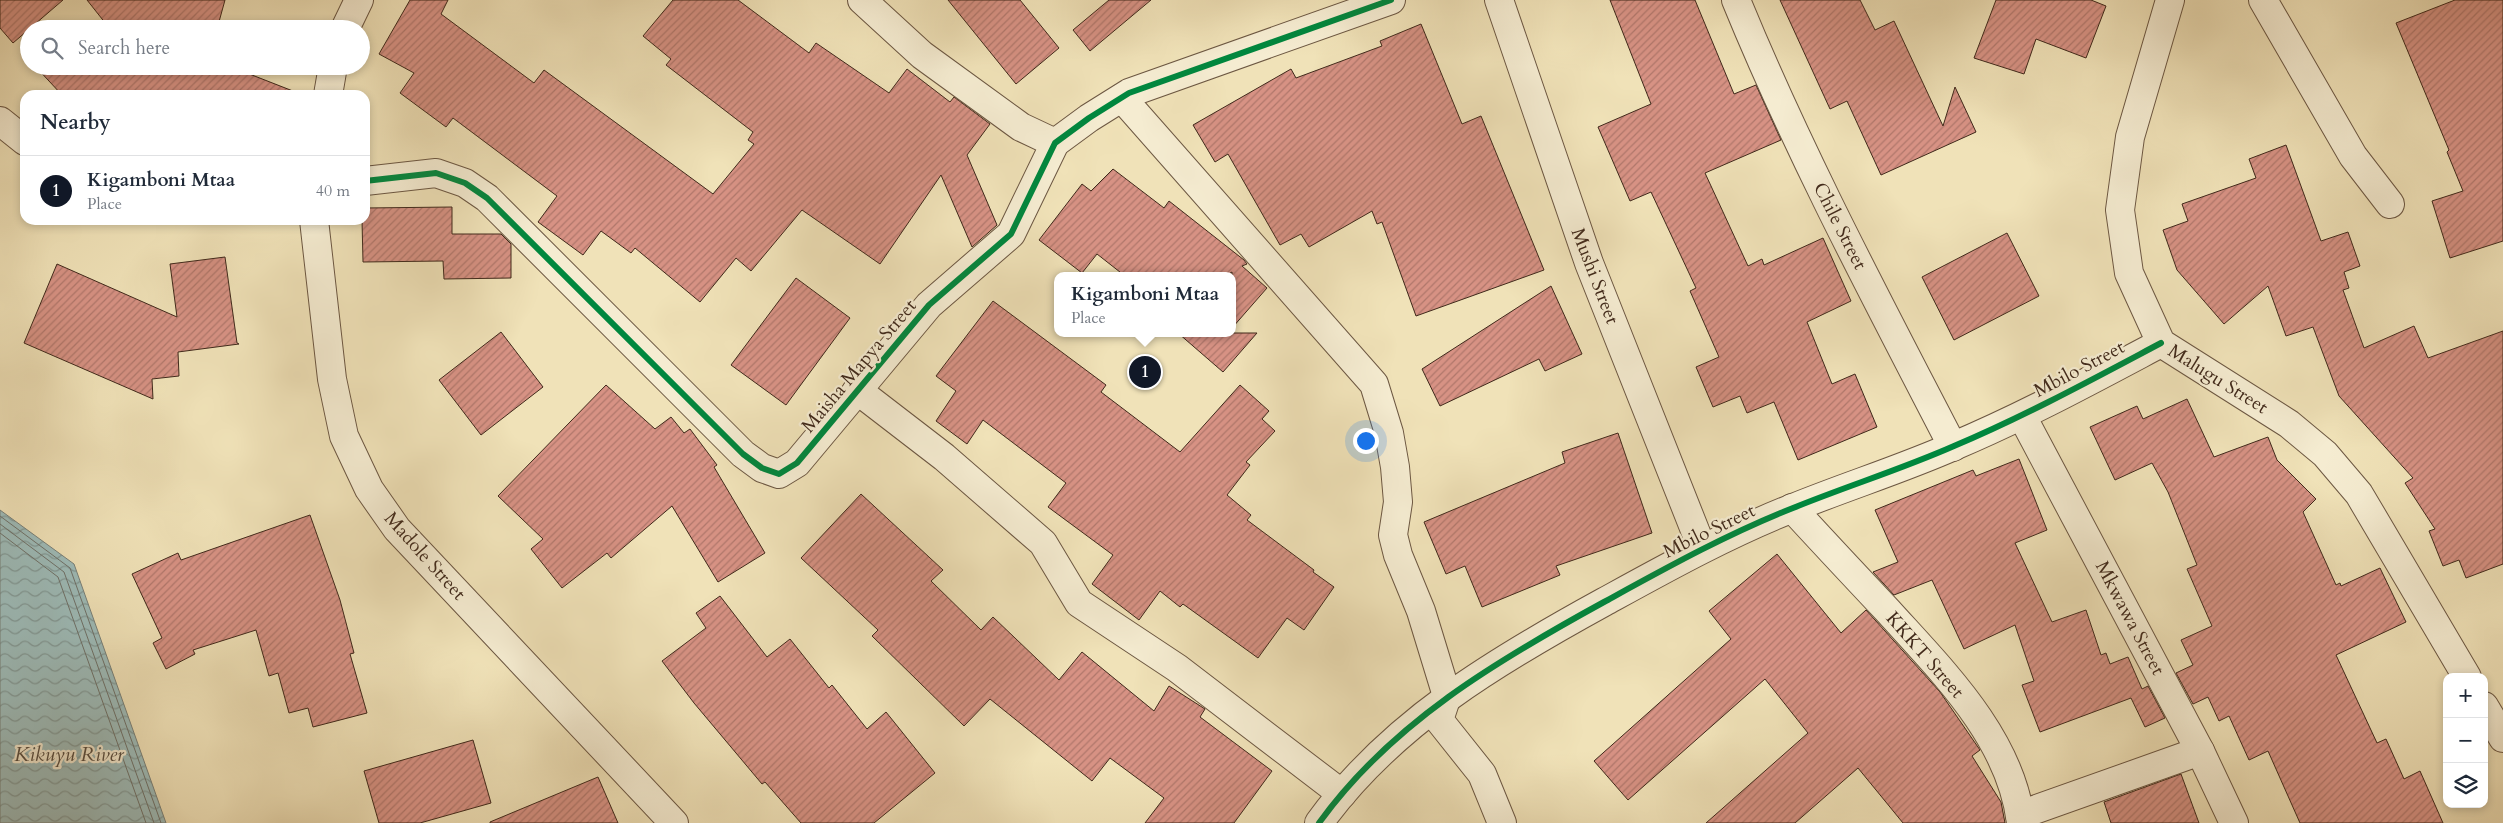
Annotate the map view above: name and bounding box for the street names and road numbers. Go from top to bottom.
street label: Chile Street [1807,178,1873,274]
street label: Mushi Street [1565,224,1625,328]
street label: Maisha Mapya Street [795,294,923,438]
street label: Mbilo Street [2029,334,2129,404]
street label: Malugu Street [2163,338,2273,420]
street label: Mbilo Street [1659,498,1759,564]
street label: Madole Street [378,506,472,606]
street label: Mkwawa Street [2089,556,2171,680]
street label: KKKT Street [1880,606,1970,704]

